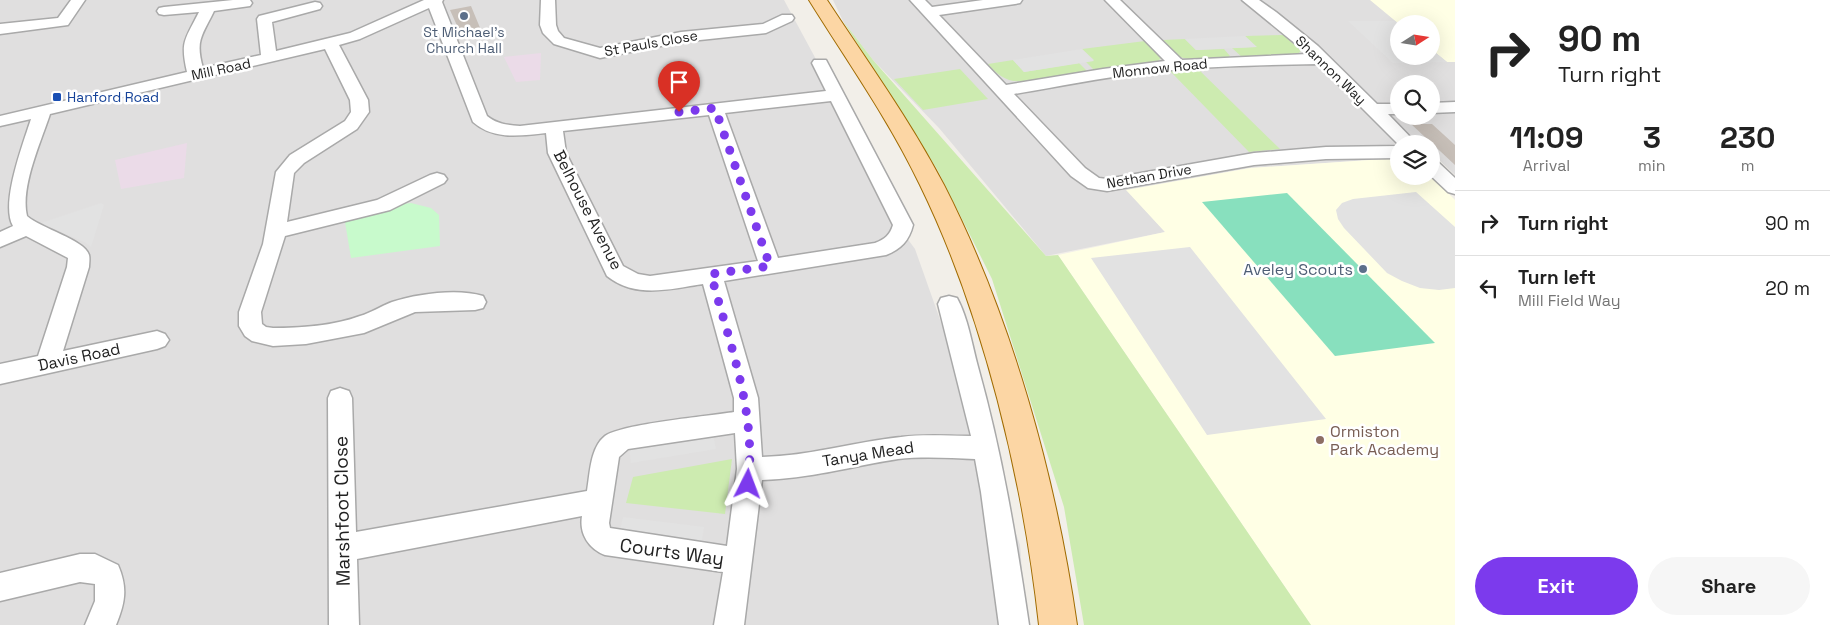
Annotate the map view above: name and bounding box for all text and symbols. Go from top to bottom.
marker: St Michael's Church Hall [458,10,470,22]
north arrow [1390,15,1440,65]
map controls [1390,15,1440,185]
text: 90 m [1558,17,1641,61]
icon: right [1475,20,1540,85]
place label: St Michael's Church Hall [423,23,505,57]
street label: St Pauls Close [603,26,699,60]
street label: Shannon Way [1292,32,1370,108]
street label: Mill Road [190,54,252,84]
street label: Monnow Road [1112,54,1208,82]
text: Turn right [1558,60,1661,88]
pin [658,61,700,112]
icon: arrive [665,68,693,96]
button: search [1390,75,1440,125]
place label: Hanford Road [67,88,159,106]
marker: Hanford Road [51,91,63,103]
text: 11:09 [1509,118,1584,157]
text: 3 [1643,118,1661,157]
text: 230 [1720,118,1776,157]
button: layers [1390,135,1440,185]
street label: Belhouse Avenue [549,147,627,273]
text: Arrival [1523,155,1570,176]
text: min [1638,155,1666,176]
text: m [1741,155,1755,176]
street label: Nethan Drive [1105,160,1193,192]
icon: right [1475,209,1503,237]
text: Turn right [1518,211,1608,236]
text: 90 m [1765,211,1810,236]
place label: Aveley Scouts [1243,259,1353,280]
marker: Aveley Scouts [1357,263,1369,275]
text: Turn left [1518,265,1596,290]
icon: left [1475,274,1503,302]
text: 20 m [1765,276,1810,301]
text: Mill Field Way [1518,290,1621,311]
street label: Davis Road [36,338,122,376]
place label: Ormiston Park Academy [1330,421,1439,460]
marker: Ormiston Park Academy [1314,434,1326,446]
street label: Marshfoot Close [328,436,356,586]
street label: Tanya Mead [821,436,915,472]
position arrow [721,457,773,509]
street label: Courts Way [618,532,726,572]
button: Exit [1475,557,1638,615]
button: Share [1648,557,1810,615]

